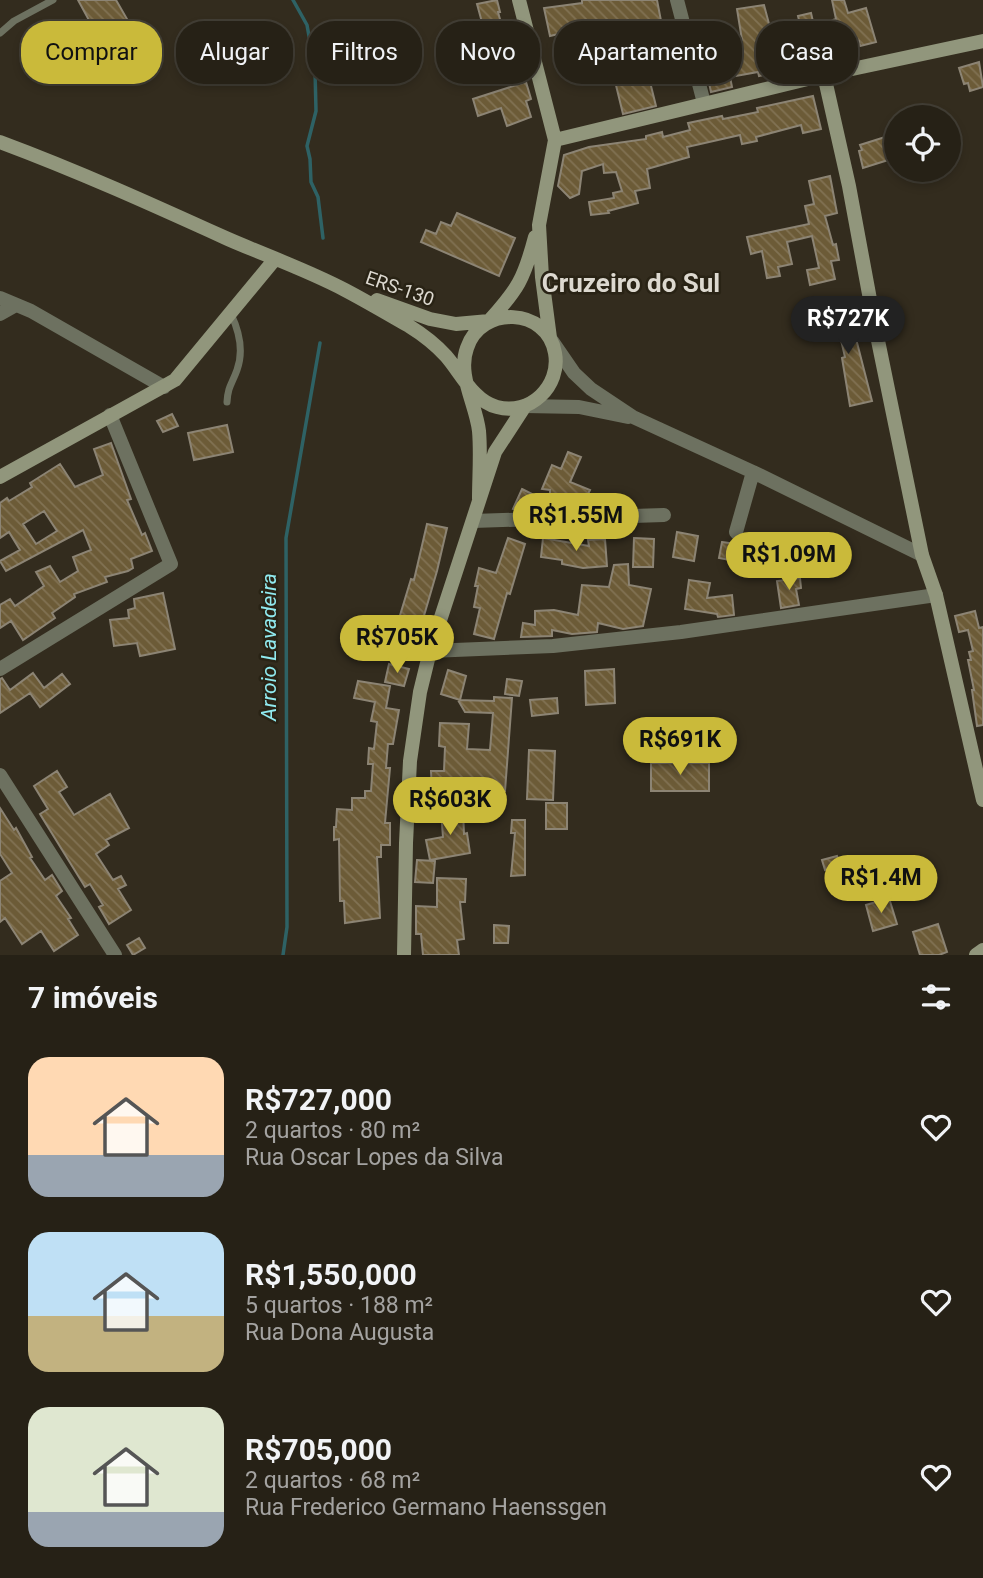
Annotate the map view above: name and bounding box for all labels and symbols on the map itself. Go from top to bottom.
street label: ERS-130 [362,266,437,311]
district label: Cruzeiro do Sul [542,268,720,298]
pin: R$727K [791,296,905,356]
pin: R$1.55M [511,494,641,553]
pin: R$1.09M [724,532,854,592]
water label: Arroio Lavadeira [257,573,281,722]
pin: R$705K [340,616,454,675]
pin: R$691K [623,718,737,777]
pin: R$603K [393,778,507,837]
pin: R$1.4M [824,856,938,915]

